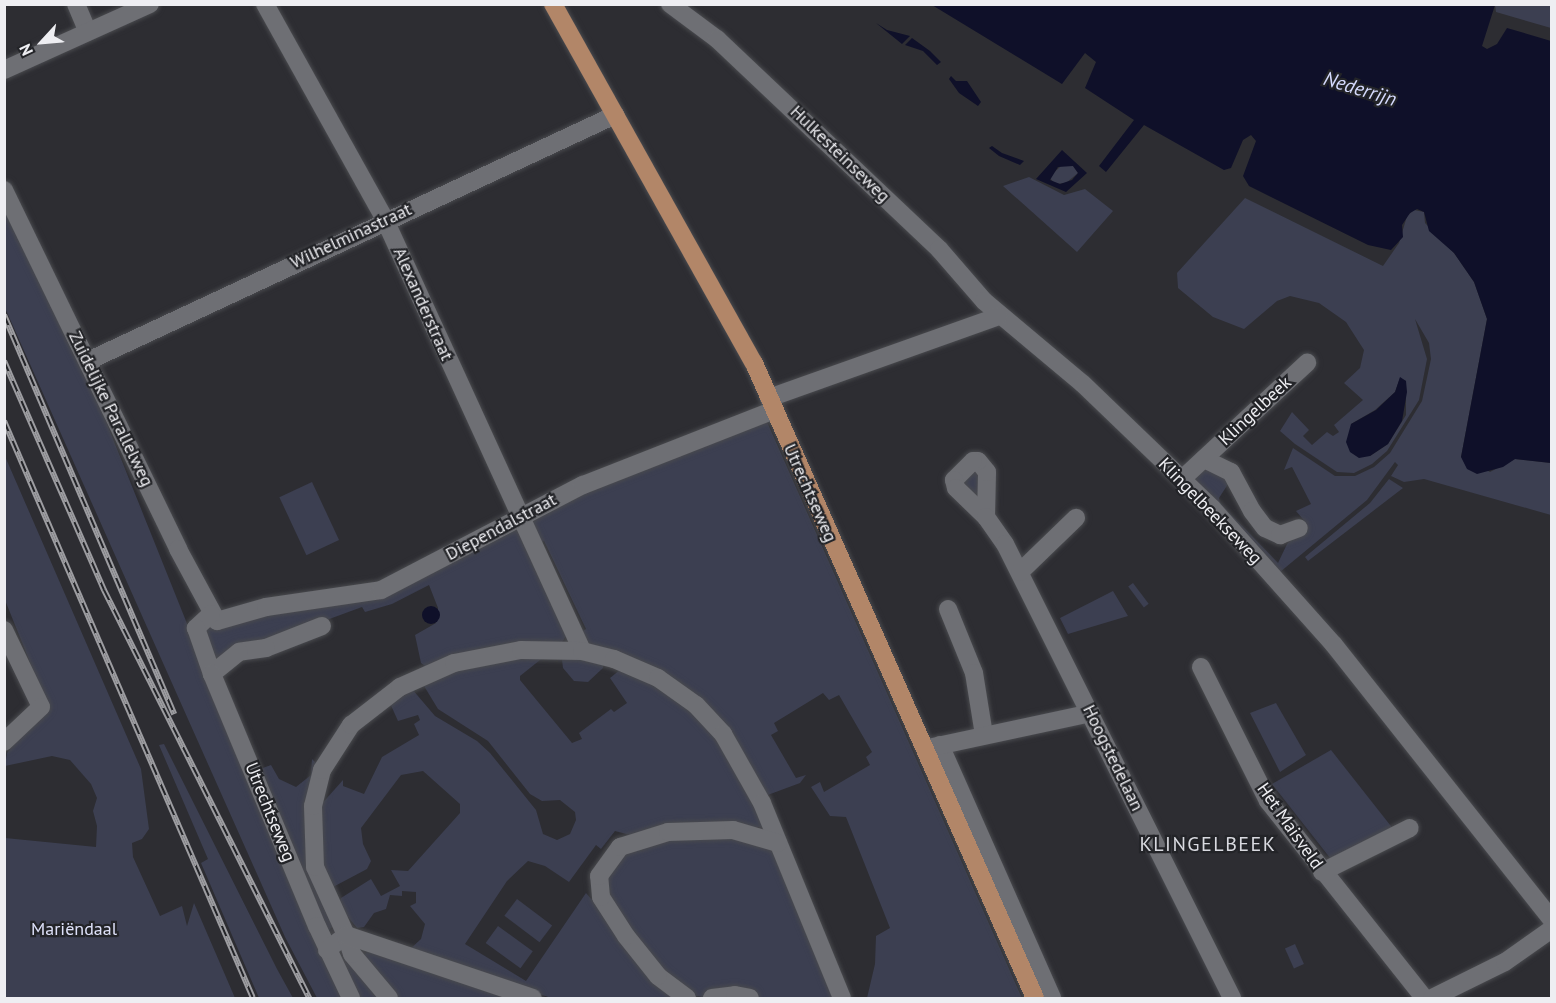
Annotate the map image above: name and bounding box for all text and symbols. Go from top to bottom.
north arrow [12,12,72,72]
text: N [15,41,37,59]
water label: Nederrijn [1321,67,1399,111]
street label: Hulkesteinseweg [786,101,894,207]
street label: Wilhelminastraat [287,198,415,274]
street label: Alexanderstraat [388,244,458,364]
street label: Zuidelijke Parallelweg [64,328,158,490]
street label: Klingelbeek [1214,372,1296,450]
street label: Utrechtseweg [779,441,841,545]
street label: Klingelbeekseweg [1154,453,1266,569]
street label: Diependalstraat [442,489,560,565]
street label: Hoogstedelaan [1078,701,1148,815]
street label: Utrechtseweg [240,759,300,865]
street label: Het Maisveld [1252,779,1328,873]
district label: KLINGELBEEK [1140,832,1276,856]
park label: Mariëndaal [31,918,117,940]

